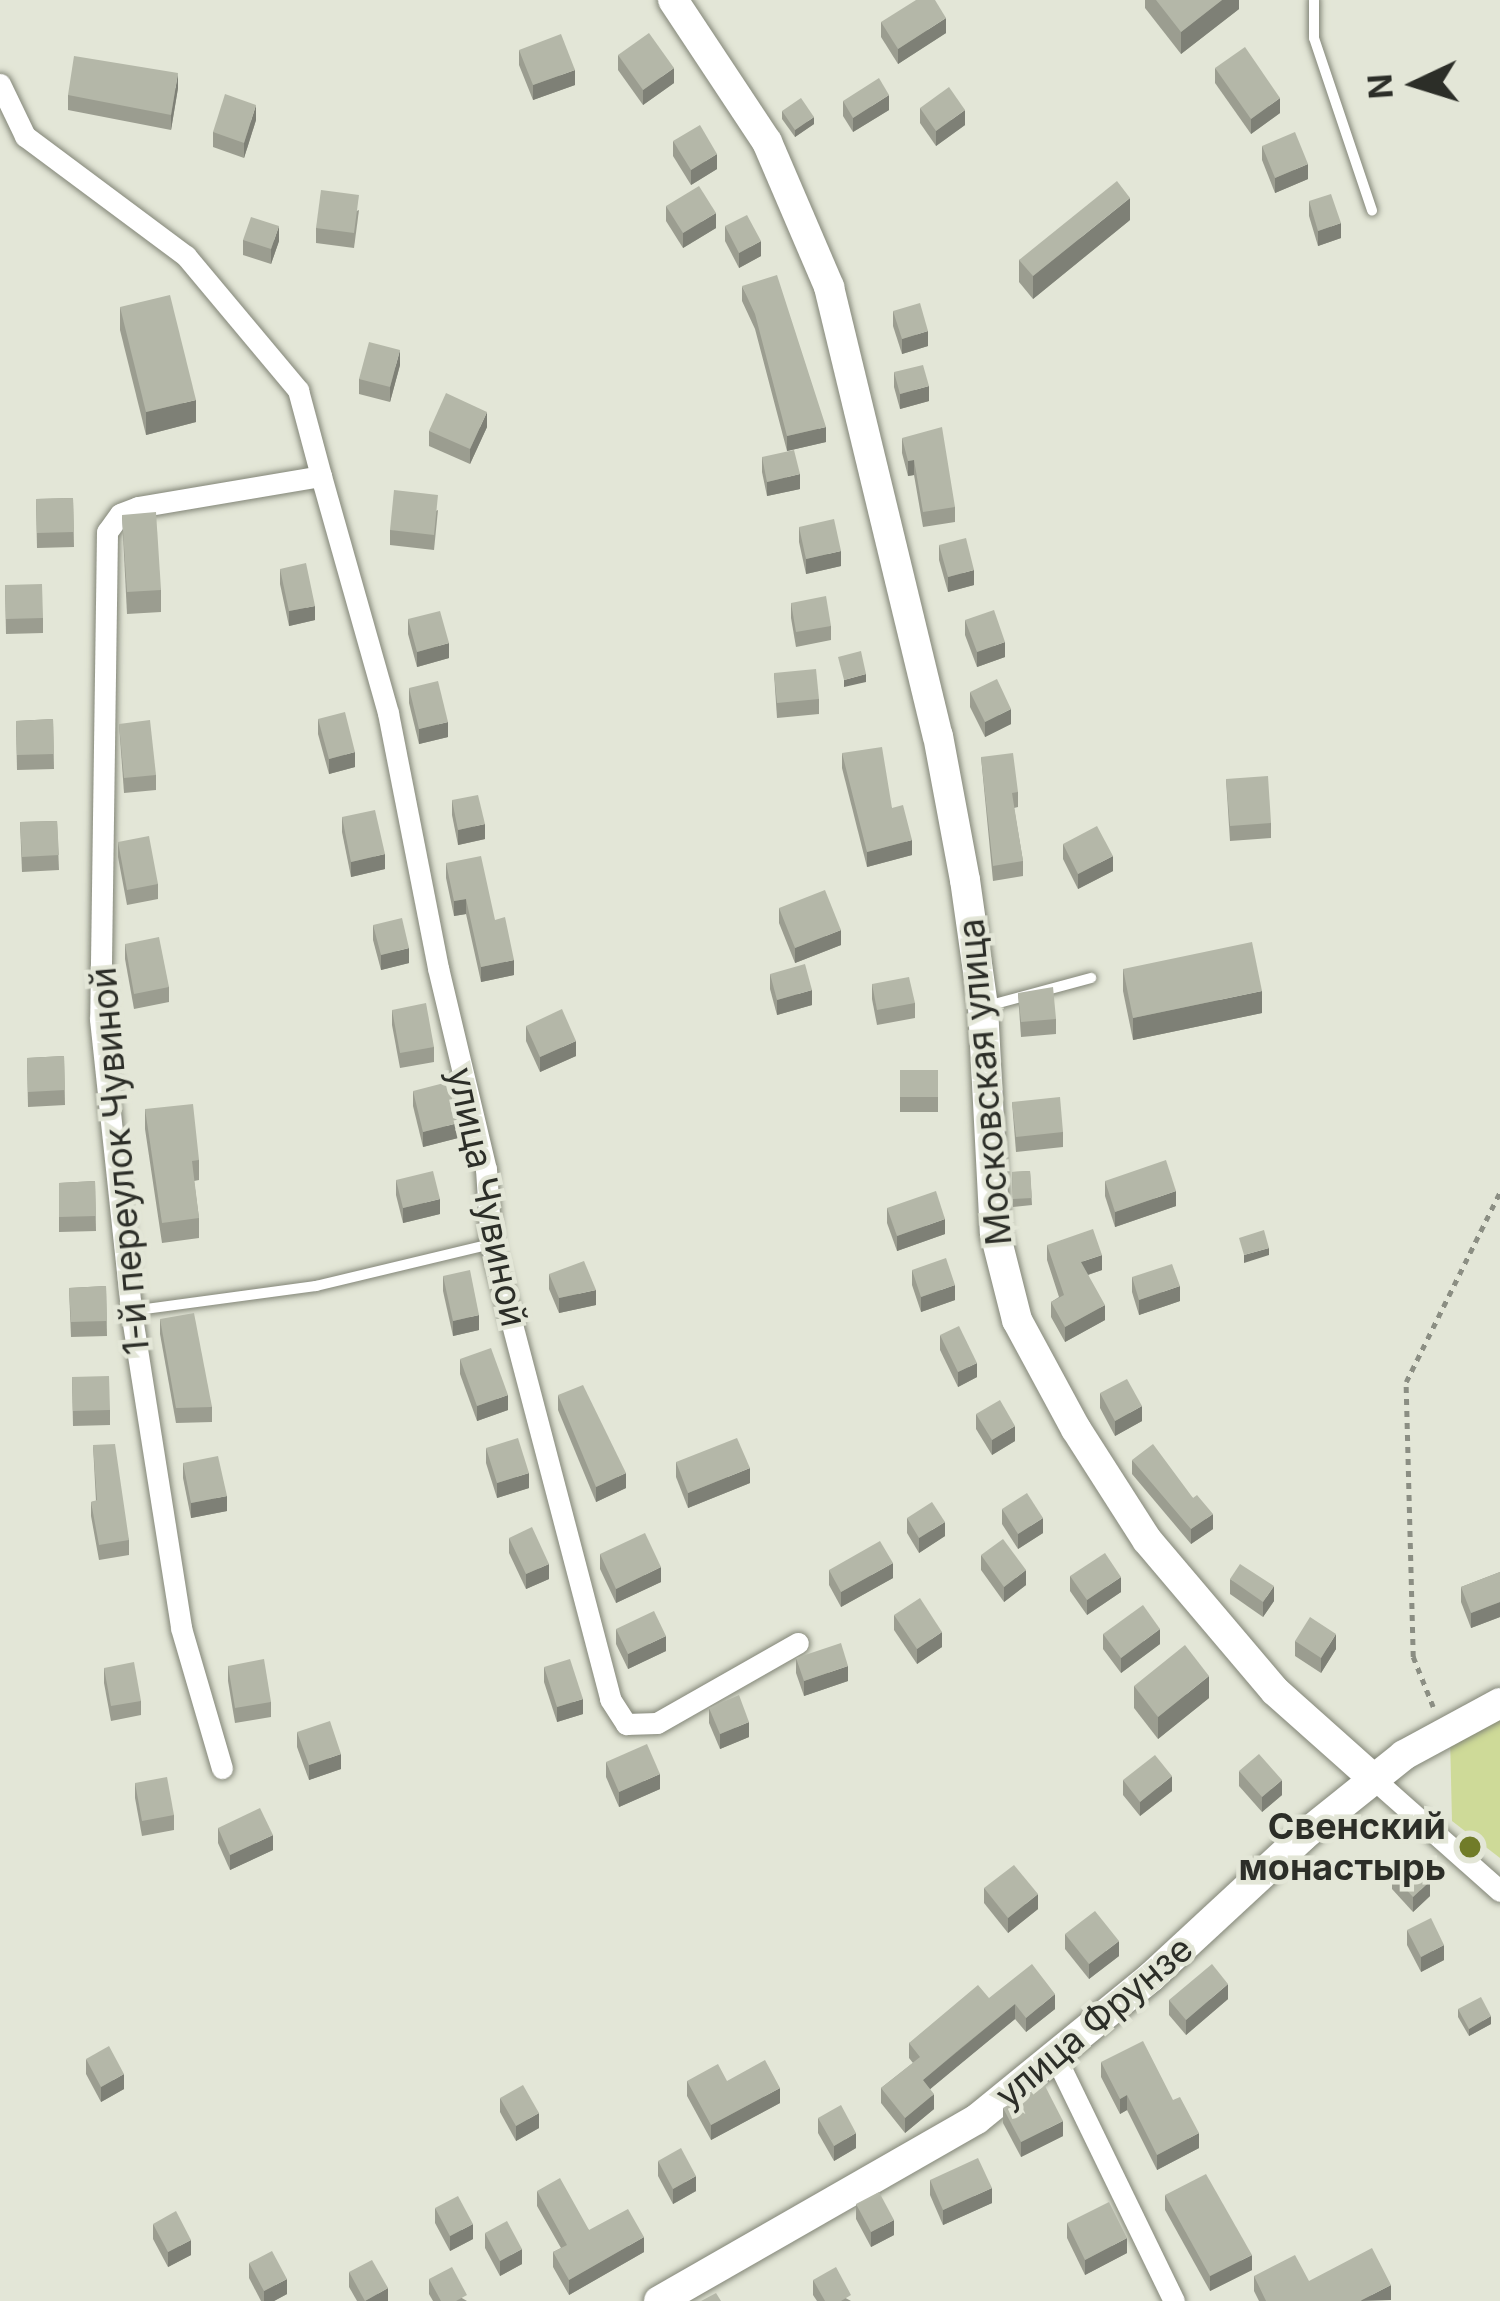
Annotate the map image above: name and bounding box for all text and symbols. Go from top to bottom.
north arrow [1356,24,1476,144]
text: N [1359,73,1401,100]
street label: Московская улица [949,917,1021,1247]
street label: 1-й переулок Чувиной [82,965,158,1357]
street label: улица Чувиной [438,1063,536,1331]
place label: Свенский монастырь [1239,1804,1446,1889]
marker: Свенский монастырь [1457,1834,1483,1860]
street label: улица Фрунзе [987,1927,1201,2117]

